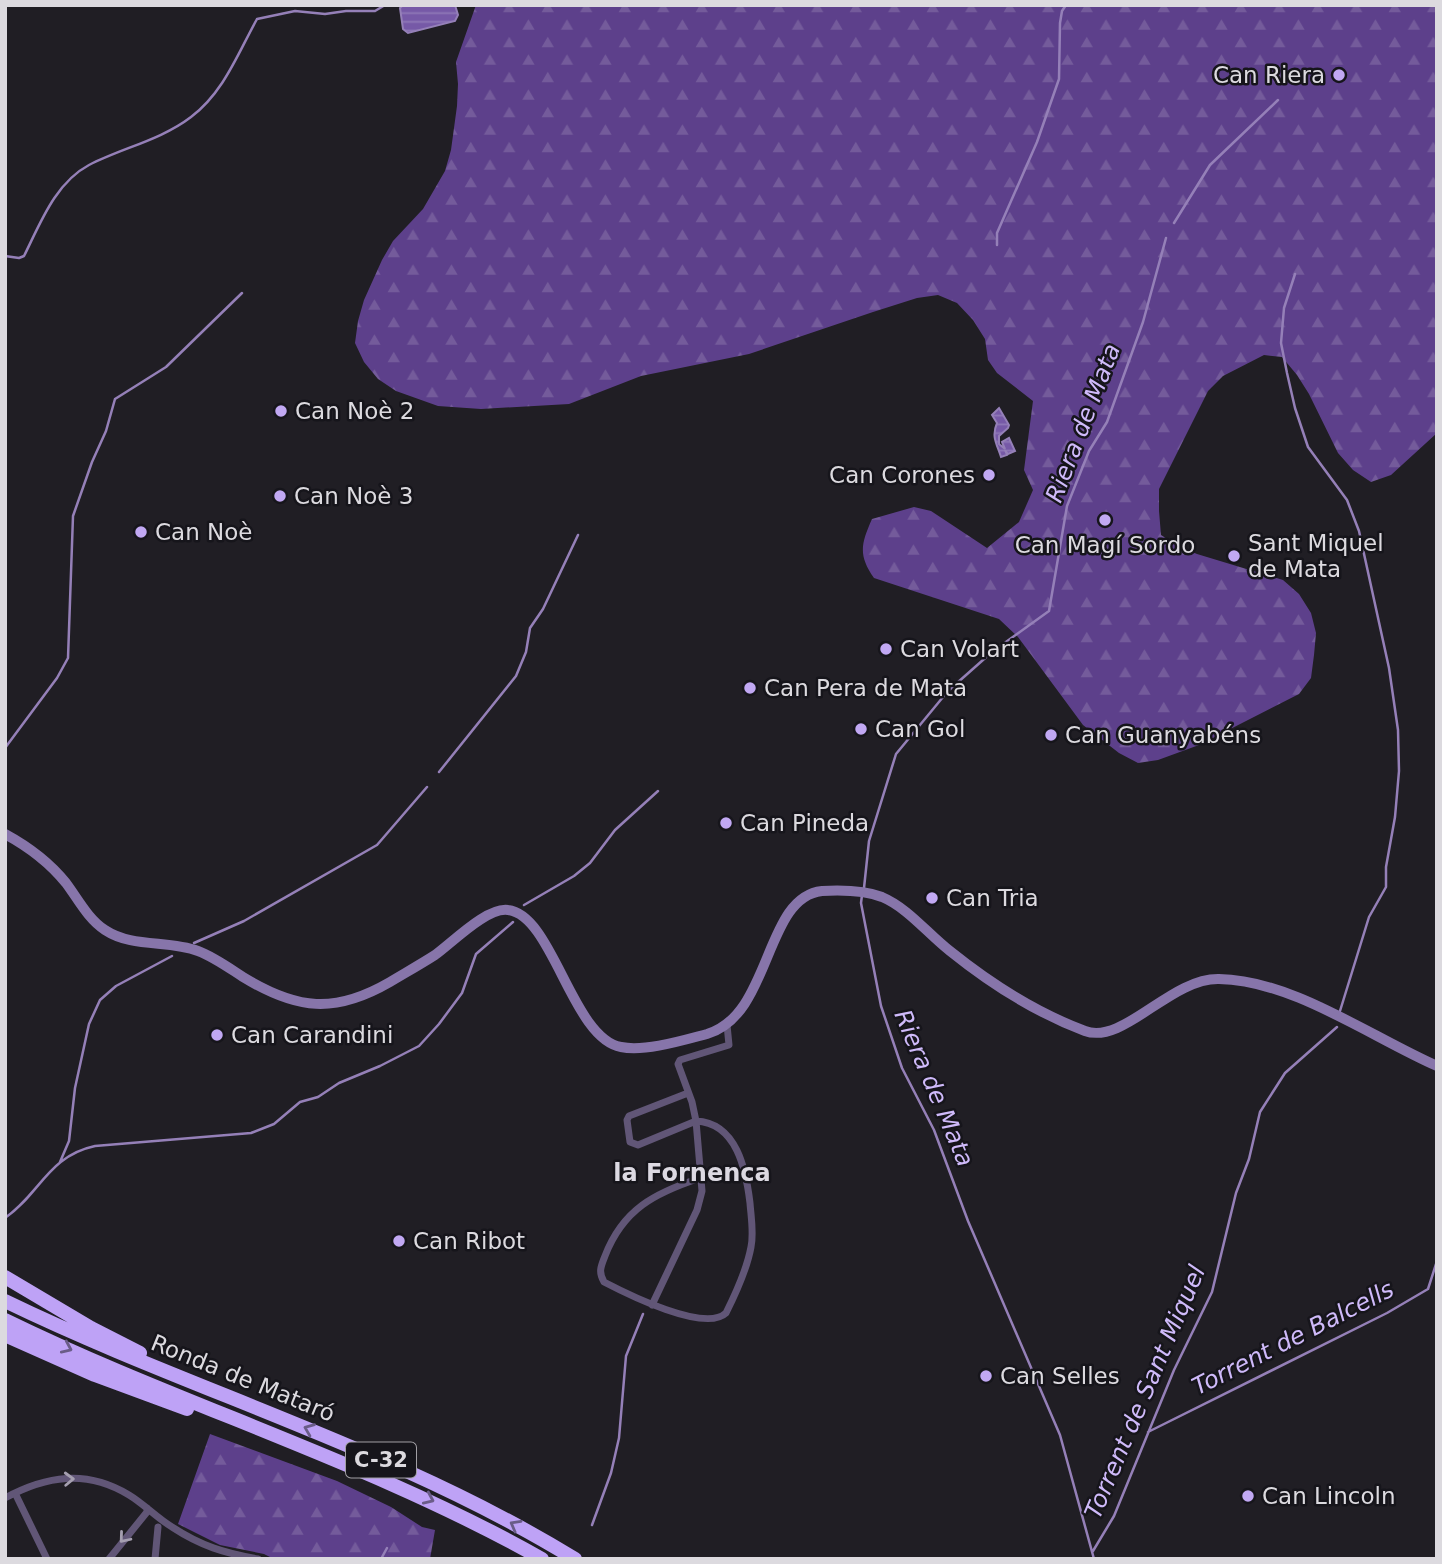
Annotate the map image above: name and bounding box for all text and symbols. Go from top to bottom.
place label: Can Riera [1213,62,1325,88]
marker: Can Riera [1331,67,1347,83]
water label: Riera de Mata [1040,340,1126,506]
place label: Can Noè 2 [295,398,414,424]
marker: Can Noè 2 [273,403,289,419]
place label: Can Corones [829,462,975,488]
marker: Can Corones [981,467,997,483]
place label: Can Noè 3 [294,483,413,509]
marker: Can Noè 3 [272,488,288,504]
marker: Can Magí Sordo [1097,512,1113,528]
place label: Can Noè [155,519,252,545]
marker: Can Noè [133,524,149,540]
place label: Sant Miquel de Mata [1248,530,1384,582]
place label: Can Magí Sordo [1015,532,1195,558]
marker: Sant Miquel de Mata [1226,548,1242,564]
place label: Can Volart [900,636,1019,662]
marker: Can Volart [878,641,894,657]
place label: Can Pera de Mata [764,675,967,701]
marker: Can Pera de Mata [742,680,758,696]
place label: Can Gol [875,716,965,742]
marker: Can Gol [853,721,869,737]
place label: Can Guanyabéns [1065,722,1261,748]
marker: Can Guanyabéns [1043,727,1059,743]
place label: Can Pineda [740,810,869,836]
marker: Can Pineda [718,815,734,831]
place label: Can Tria [946,885,1039,911]
marker: Can Tria [924,890,940,906]
water label: Riera de Mata [888,1005,980,1171]
place label: Can Carandini [231,1022,393,1048]
marker: Can Carandini [209,1027,225,1043]
district label: la Fornenca [613,1159,771,1187]
place label: Can Ribot [413,1228,525,1254]
marker: Can Ribot [391,1233,407,1249]
water label: Torrent de Sant Miquel [1079,1261,1211,1523]
water label: Torrent de Balcells [1188,1275,1398,1401]
street label: Ronda de Mataró [147,1329,339,1427]
one-way arrow [60,1340,72,1354]
place label: Can Selles [1000,1363,1120,1389]
marker: Can Selles [978,1368,994,1384]
one-way arrow [304,1423,316,1437]
road number: C-32 [346,1442,416,1478]
one-way arrow [64,1471,75,1486]
place label: Can Lincoln [1262,1483,1396,1509]
marker: Can Lincoln [1240,1488,1256,1504]
one-way arrow [422,1491,434,1505]
one-way arrow [510,1520,523,1533]
one-way arrow [120,1530,132,1543]

